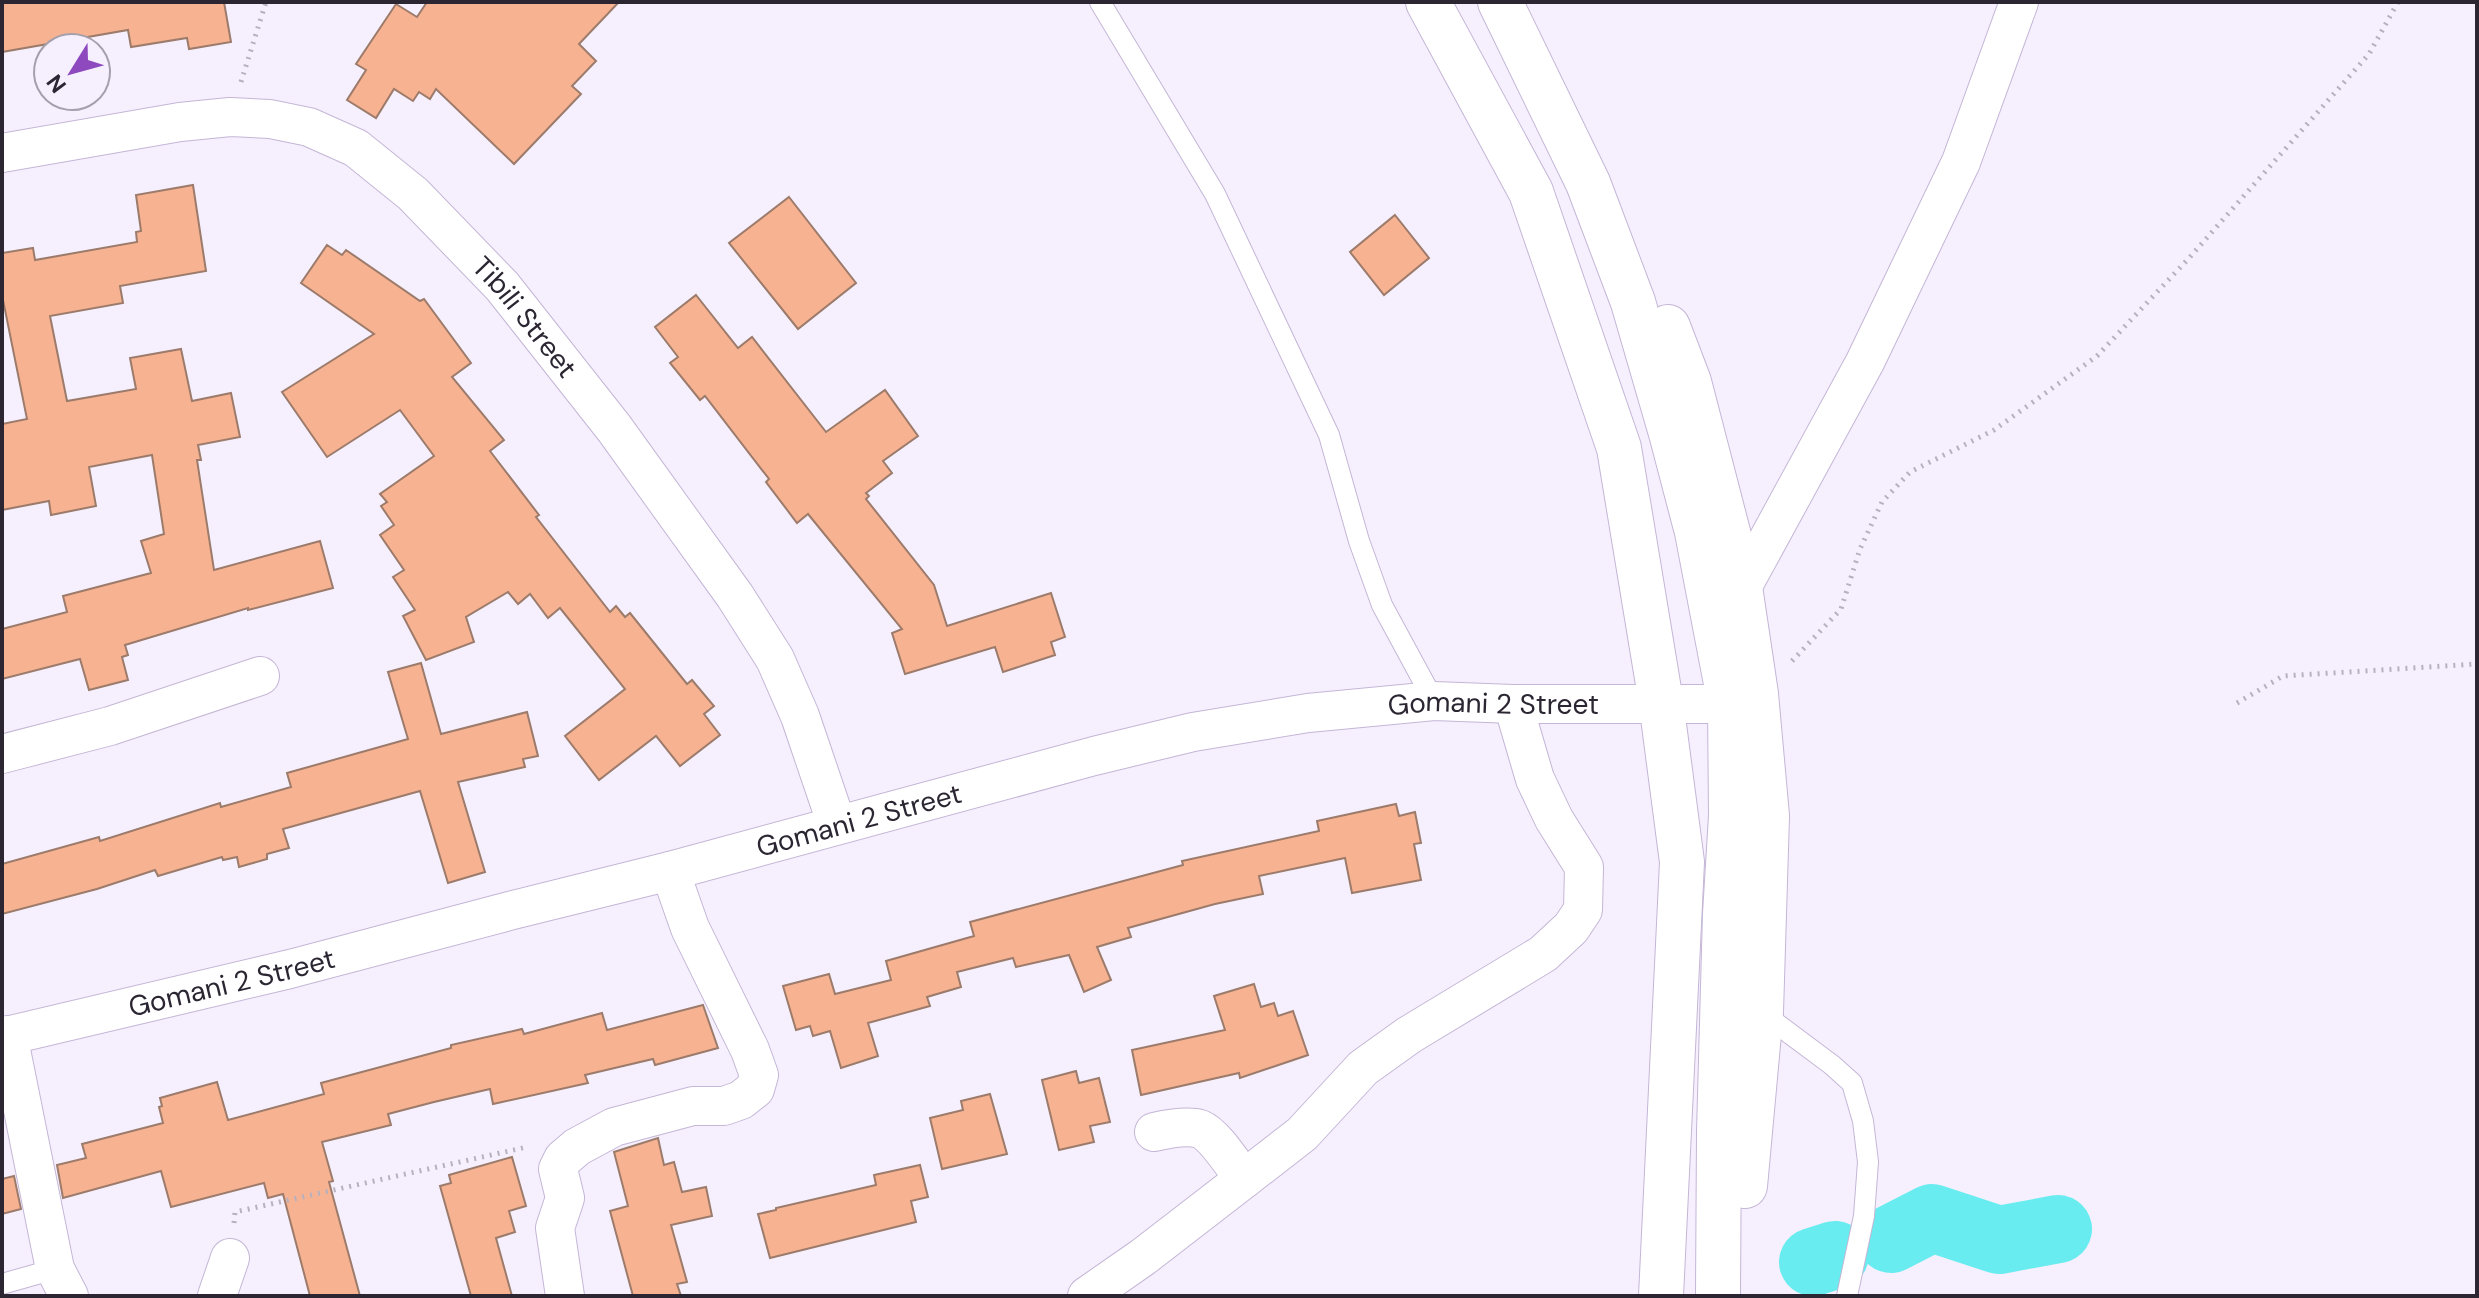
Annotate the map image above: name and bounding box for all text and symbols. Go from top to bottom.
north arrow [32,32,112,112]
text: N [40,69,73,99]
street label: Tibili Street [465,248,586,385]
street label: Gomani 2 Street [1386,682,1599,724]
street label: Gomani 2 Street [752,774,966,865]
street label: Gomani 2 Street [125,939,339,1025]

